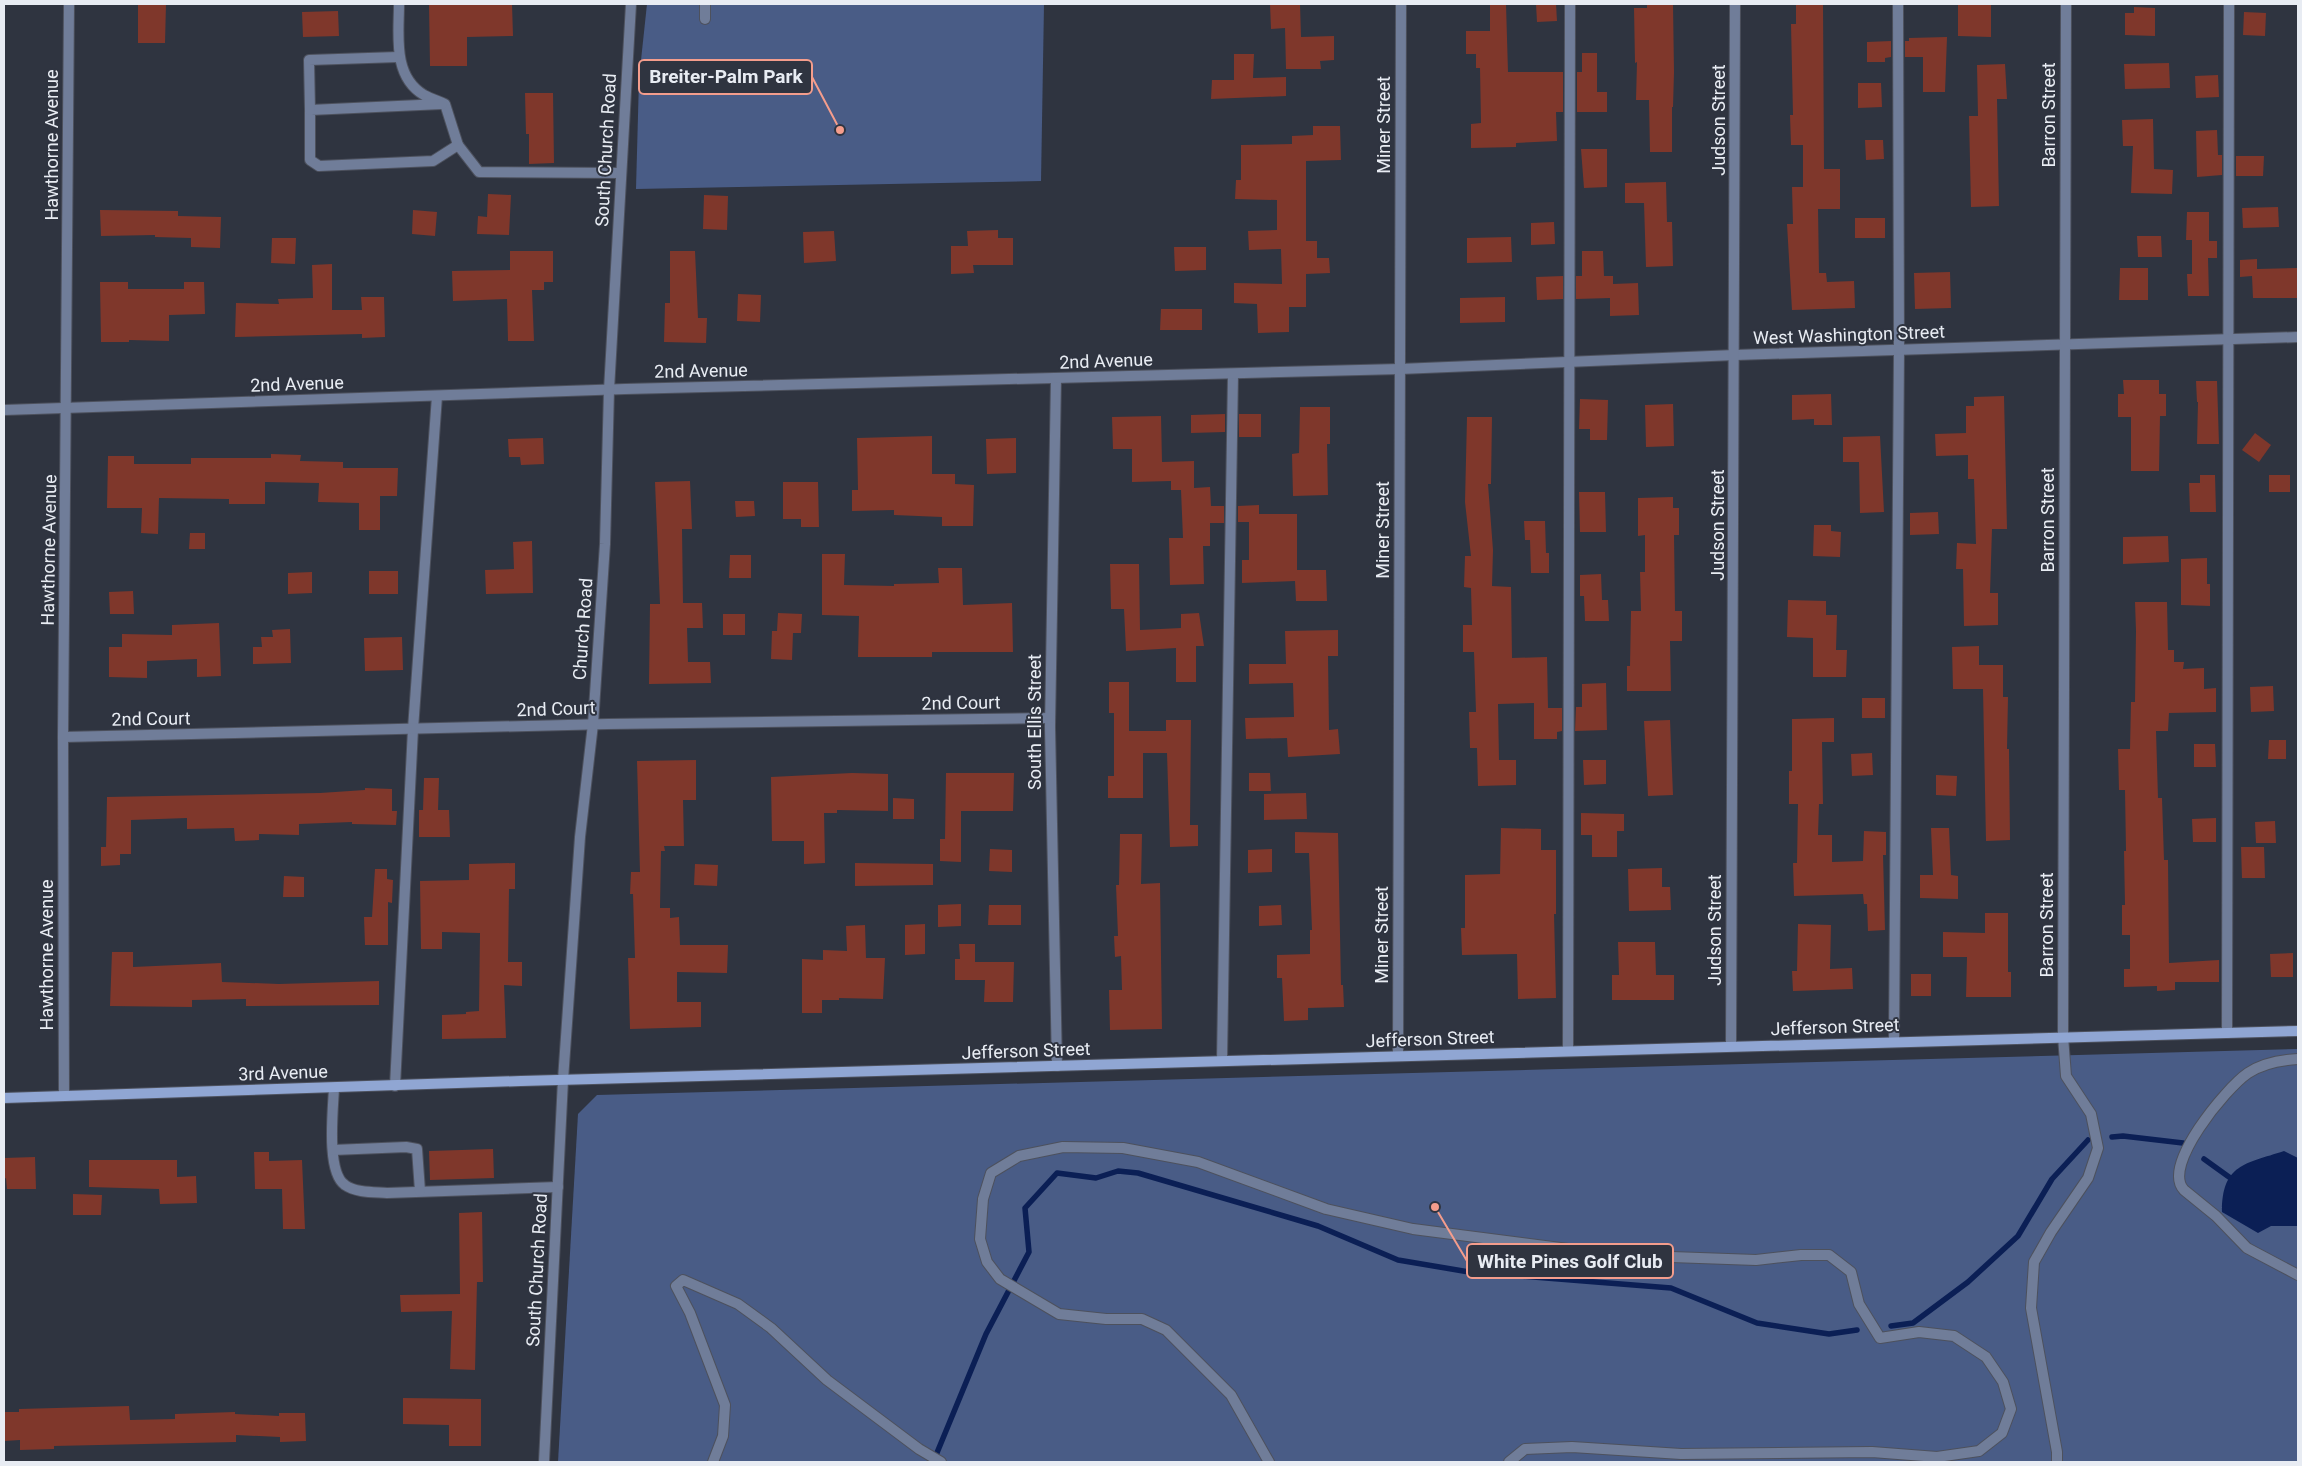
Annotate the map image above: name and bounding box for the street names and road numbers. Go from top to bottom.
street label: Barron Street [2038,62,2059,168]
street label: Judson Street [1708,64,1729,176]
street label: Hawthorne Avenue [41,69,62,221]
street label: South Church Road [591,73,620,227]
street label: Miner Street [1373,76,1394,174]
street label: West Washington Street [1753,321,1945,348]
street label: 2nd Avenue [1059,348,1153,373]
street label: 2nd Avenue [654,359,748,382]
street label: 2nd Avenue [250,371,344,396]
street label: Barron Street [2037,467,2058,573]
street label: Judson Street [1707,469,1728,581]
street label: Hawthorne Avenue [37,474,60,626]
street label: Miner Street [1372,481,1393,579]
street label: Church Road [568,577,597,681]
street label: South Ellis Street [1024,654,1045,790]
street label: 2nd Court [921,691,1001,714]
street label: 2nd Court [516,697,596,720]
street label: 2nd Court [111,707,191,730]
street label: Barron Street [2036,872,2057,978]
street label: Judson Street [1704,874,1725,986]
street label: Hawthorne Avenue [36,879,57,1031]
street label: Miner Street [1371,886,1392,984]
street label: Jefferson Street [1770,1014,1900,1039]
street label: Jefferson Street [1365,1026,1495,1051]
street label: Jefferson Street [961,1038,1091,1063]
street label: 3rd Avenue [238,1060,328,1085]
street label: South Church Road [522,1193,551,1347]

